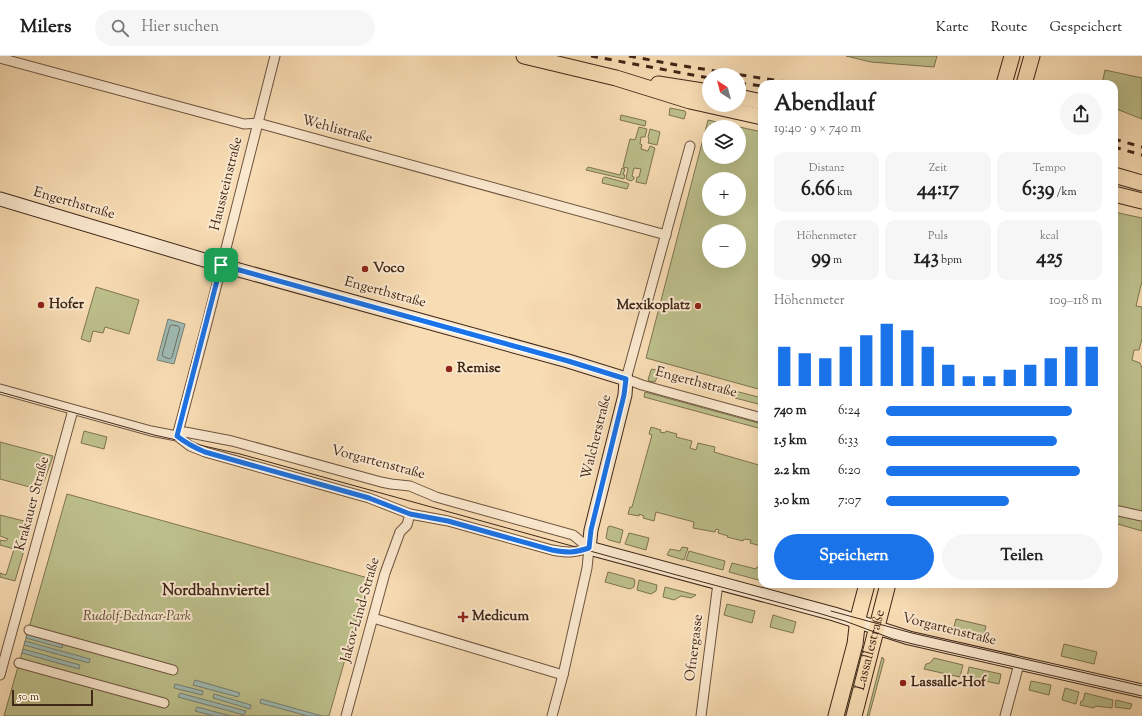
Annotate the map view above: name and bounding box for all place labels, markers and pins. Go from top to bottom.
pin [204,248,238,282]
place label: Voco [373,259,405,279]
marker: Voco [360,264,370,274]
place label: Hofer [49,295,85,315]
place label: Mexikoplatz [616,296,691,316]
marker: Hofer [36,300,46,310]
marker: Mexikoplatz [693,301,703,311]
place label: Remise [457,359,501,379]
marker: Remise [444,364,454,374]
place label: Medicum [472,607,529,627]
marker: Medicum [457,611,469,623]
place label: Lassalle-Hof [911,673,987,693]
marker: Lassalle-Hof [898,678,908,688]

